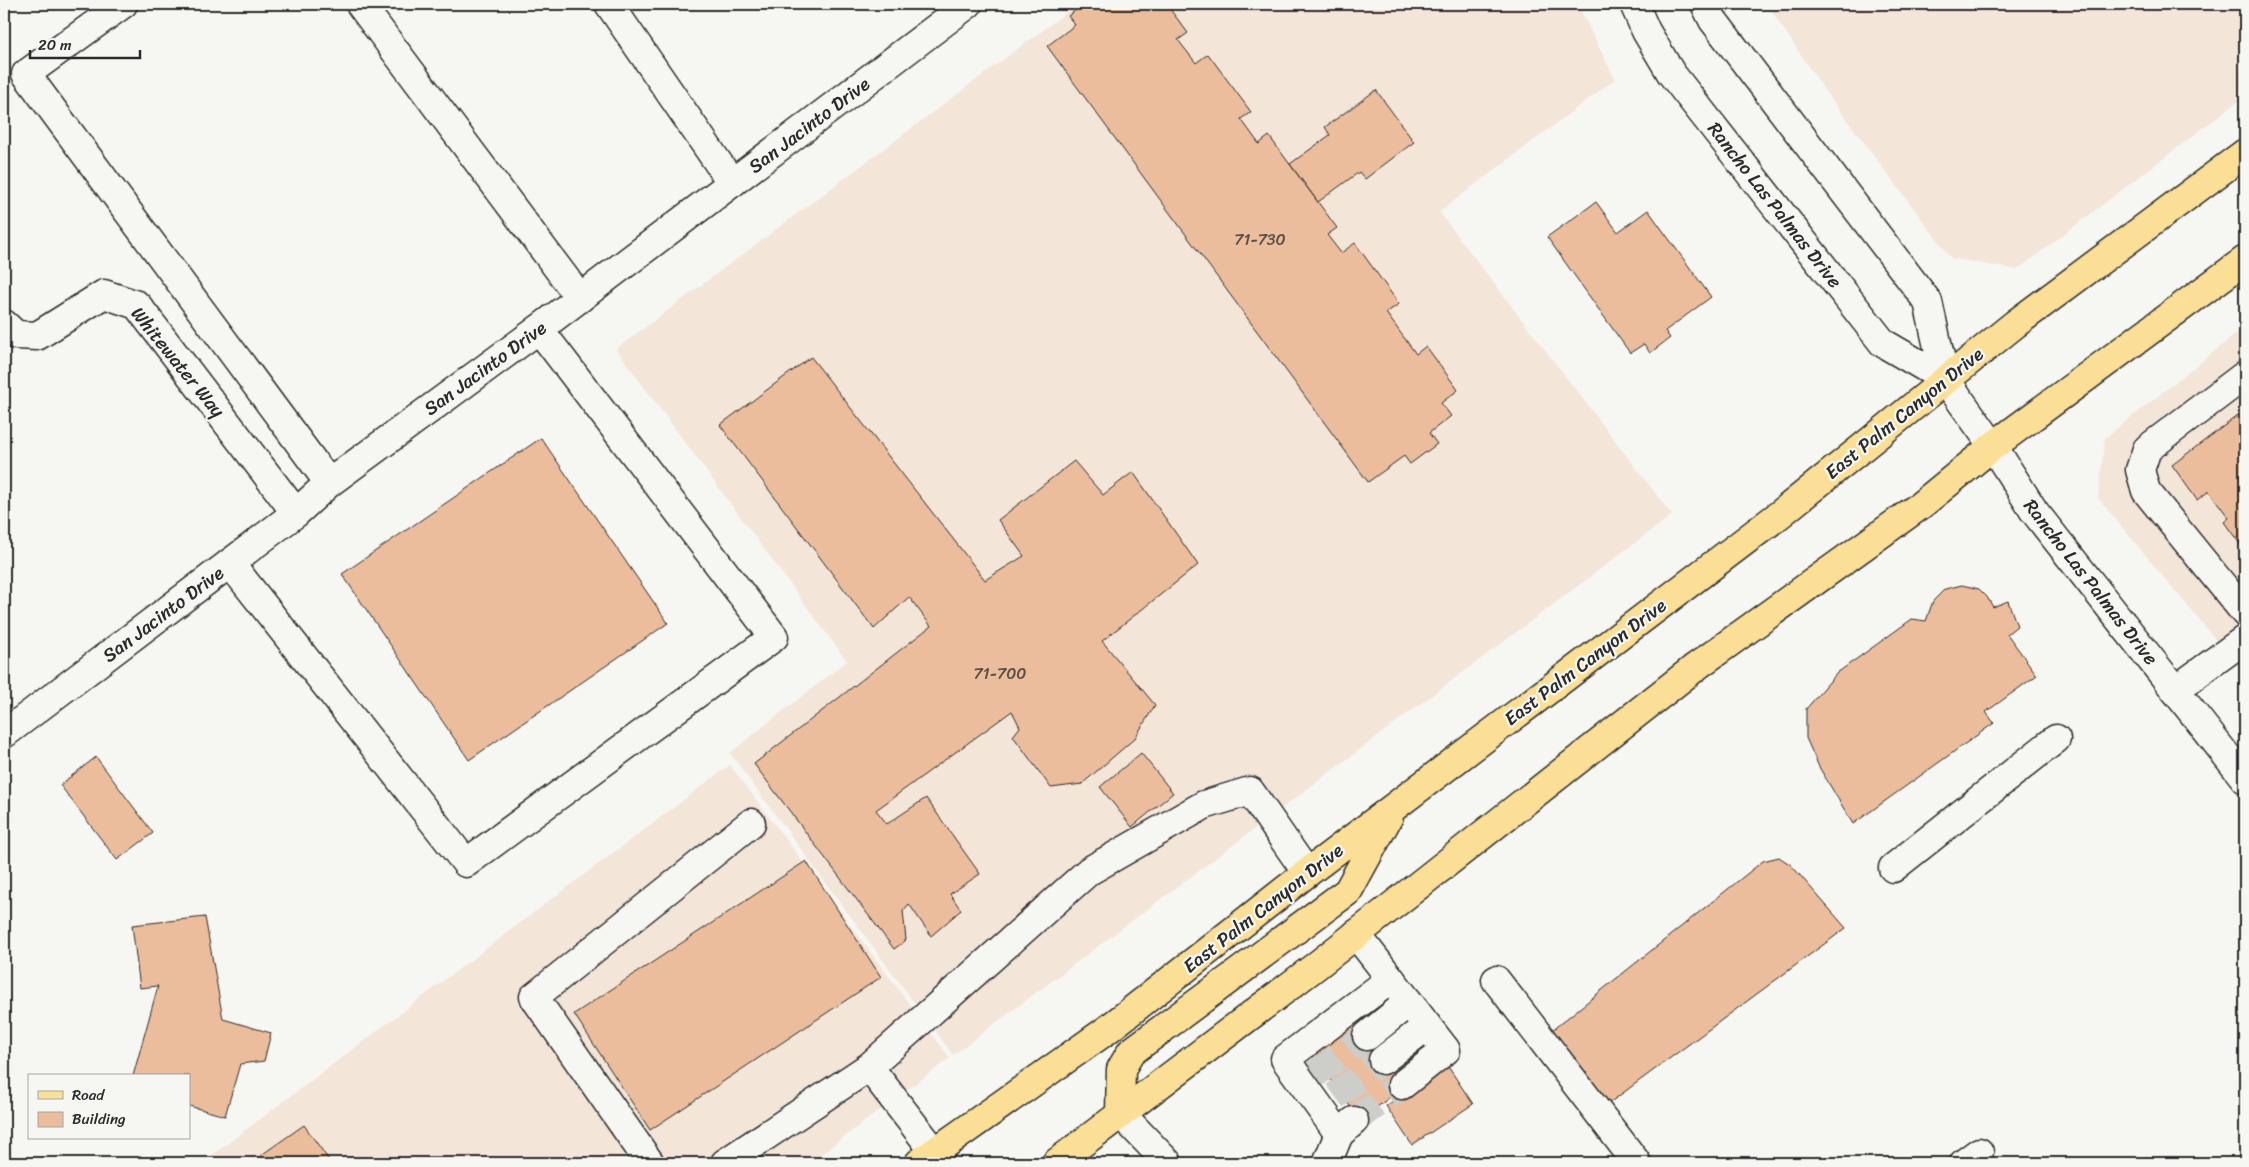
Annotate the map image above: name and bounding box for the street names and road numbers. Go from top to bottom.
street label: San Jacinto Drive [741,68,877,182]
street label: Rancho Las Palmas Drive [1699,114,1851,296]
street label: Whitewater Way [123,299,234,425]
street label: San Jacinto Drive [416,312,554,424]
street label: East Palm Canyon Drive [1817,338,1991,488]
street label: Rancho Las Palmas Drive [2015,491,2167,673]
street label: San Jacinto Drive [95,557,231,671]
street label: East Palm Canyon Drive [1497,590,1673,734]
street label: East Palm Canyon Drive [1175,834,1351,982]

